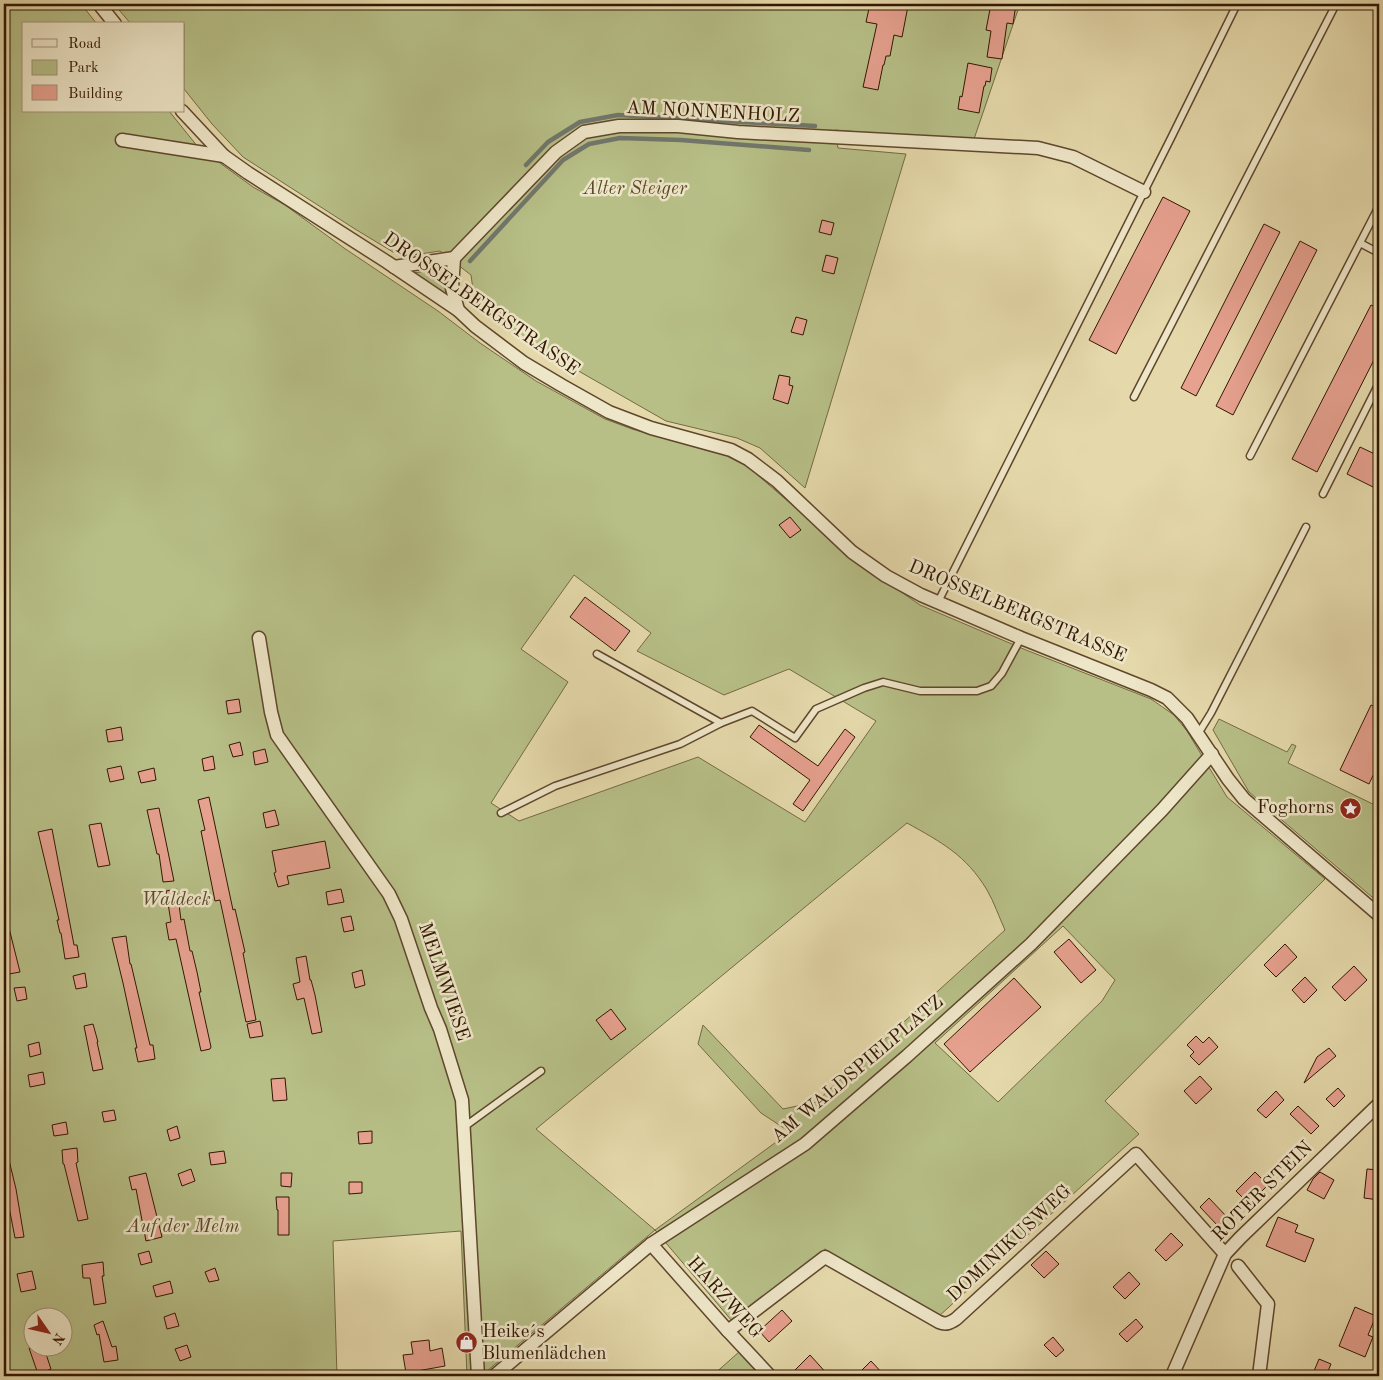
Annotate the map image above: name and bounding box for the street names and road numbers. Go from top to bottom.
street label: AM NONNENHOLZ [626,99,800,127]
street label: DROSSELBERGSTRASSE [379,230,583,380]
street label: DROSSELBERGSTRASSE [905,557,1129,667]
street label: MELMWIESE [414,921,472,1043]
street label: AM WALDSPIELPLATZ [768,993,948,1147]
street label: ROTER STEIN [1209,1138,1317,1246]
street label: DOMINIKUSWEG [944,1182,1076,1306]
street label: HARZWEG [683,1254,766,1343]

